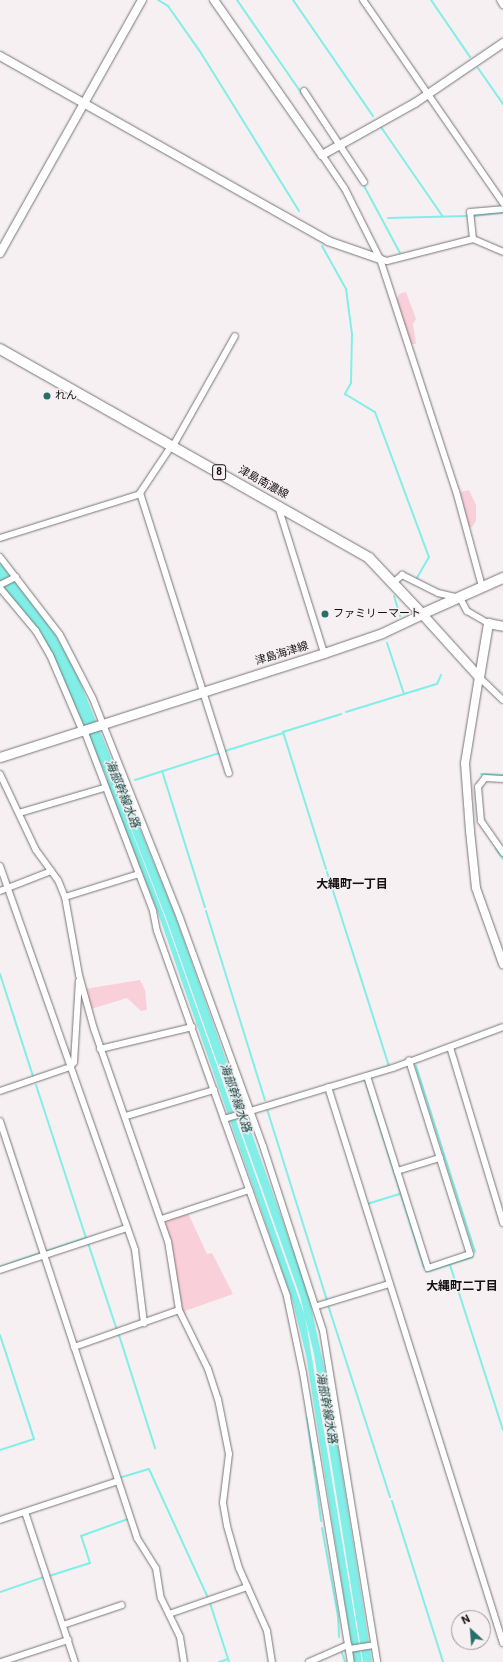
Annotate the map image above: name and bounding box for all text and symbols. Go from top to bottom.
place label: れん [55,389,77,403]
marker: れん [42,391,52,401]
road number: 8 [212,464,226,480]
street label: 津島南濃線 [236,464,290,502]
place label: ファミリーマート [333,607,421,621]
marker: ファミリーマート [320,609,330,619]
street label: 津島海津線 [254,640,310,668]
water label: 海部幹線水路 [102,758,142,830]
district label: 大縄町一丁目 [316,878,388,892]
water label: 海部幹線水路 [216,1062,254,1134]
district label: 大縄町二丁目 [426,1280,498,1294]
water label: 海部幹線水路 [313,1371,339,1445]
north arrow [451,1610,491,1650]
text: N [460,1612,472,1627]

